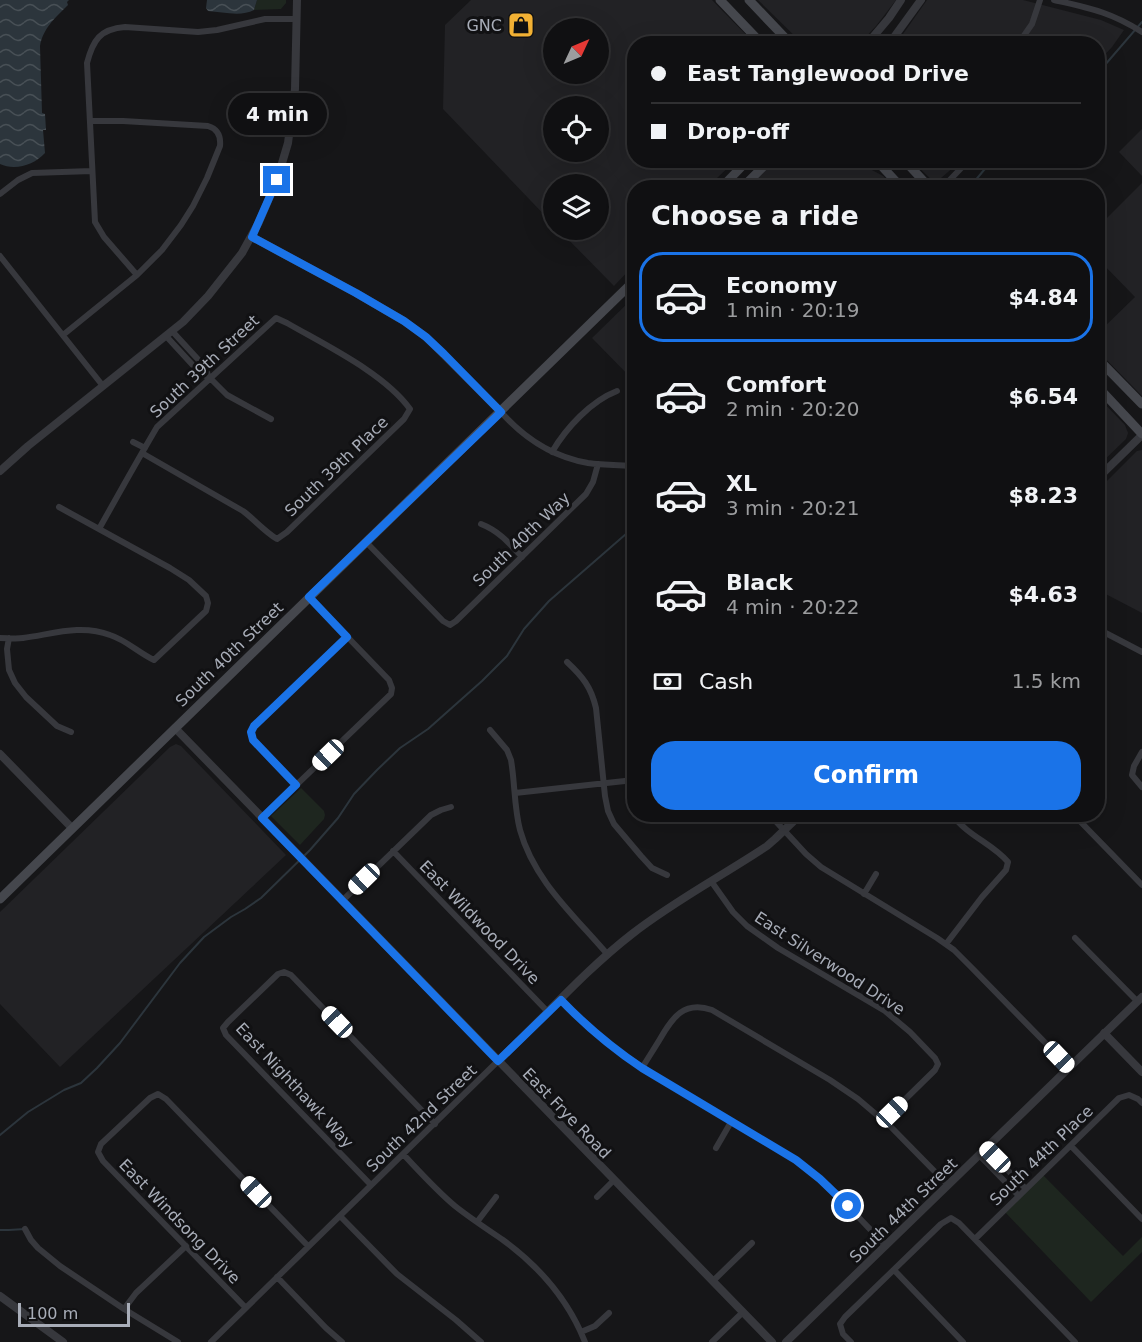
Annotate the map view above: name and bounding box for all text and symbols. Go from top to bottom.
shop icon: GNC [506,10,536,40]
place label: GNC [466,16,502,35]
north arrow [543,18,609,84]
map controls [543,18,609,240]
text: East Tanglewood Drive [687,61,969,86]
callout: 4 min [228,93,326,135]
button: locate [543,96,609,162]
text: 4 min [246,102,309,126]
text: Drop-off [687,119,789,144]
route end [263,166,290,193]
button: layers [543,174,609,240]
text: Choose a ride [651,200,859,231]
icon: car [654,270,708,324]
text: Economy [726,273,837,298]
text: $4.84 [1008,285,1078,310]
text: 1 min · 20:19 [726,298,860,322]
street label: South 39th Street [146,311,263,422]
icon: car [654,369,708,423]
text: Comfort [726,372,826,397]
text: $6.54 [1008,384,1078,409]
text: 2 min · 20:20 [726,397,860,421]
street label: South 39th Place [281,412,392,520]
icon: car [654,468,708,522]
text: XL [726,471,757,496]
text: $8.23 [1008,483,1078,508]
street label: South 40th Way [469,488,574,590]
text: 3 min · 20:21 [726,496,860,520]
icon: car [654,567,708,621]
text: Black [726,570,793,595]
text: $4.63 [1008,582,1078,607]
text: 4 min · 20:22 [726,595,860,619]
street label: South 40th Street [172,598,287,711]
icon: cash [651,665,684,698]
text: Cash [699,669,753,694]
text: 1.5 km [1012,669,1081,693]
car [309,736,347,774]
button: Confirm [651,741,1081,810]
street label: East Wildwood Drive [416,857,544,988]
car [345,860,383,898]
street label: East Silverwood Drive [751,908,908,1019]
car [318,1003,356,1041]
street label: East Nighthawk Way [232,1019,358,1152]
car [1040,1038,1078,1076]
street label: South 42nd Street [362,1061,480,1176]
street label: East Frye Road [519,1064,615,1163]
car [873,1093,911,1131]
street label: South 44th Place [986,1101,1097,1209]
car [976,1138,1014,1176]
street label: South 44th Street [846,1154,961,1267]
street label: East Windsong Drive [115,1155,244,1288]
car [237,1173,275,1211]
route start [834,1192,861,1219]
scale bar [18,1300,130,1328]
text: 100 m [27,1304,78,1323]

